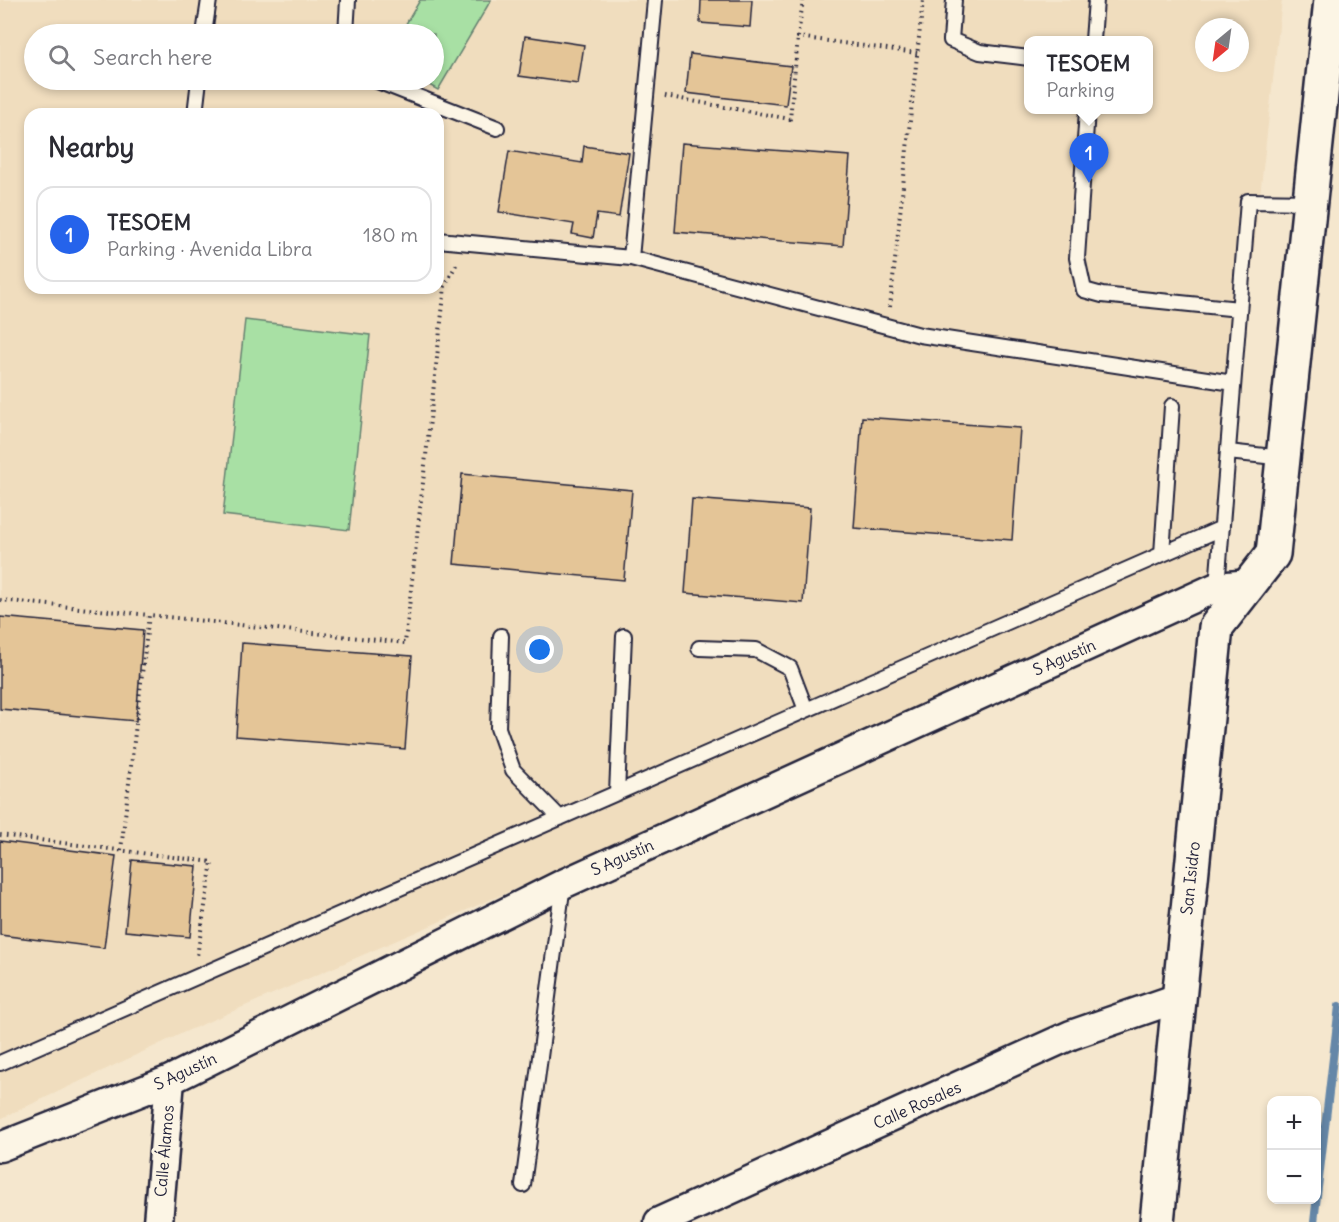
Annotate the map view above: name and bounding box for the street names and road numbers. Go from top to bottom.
street label: S Agustín [1029,634,1099,680]
street label: S Agustín [587,834,657,880]
street label: San Isidro [1176,840,1204,916]
street label: S Agustín [151,1048,219,1094]
street label: Calle Rosales [870,1077,964,1133]
street label: Calle Álamos [150,1104,178,1198]

